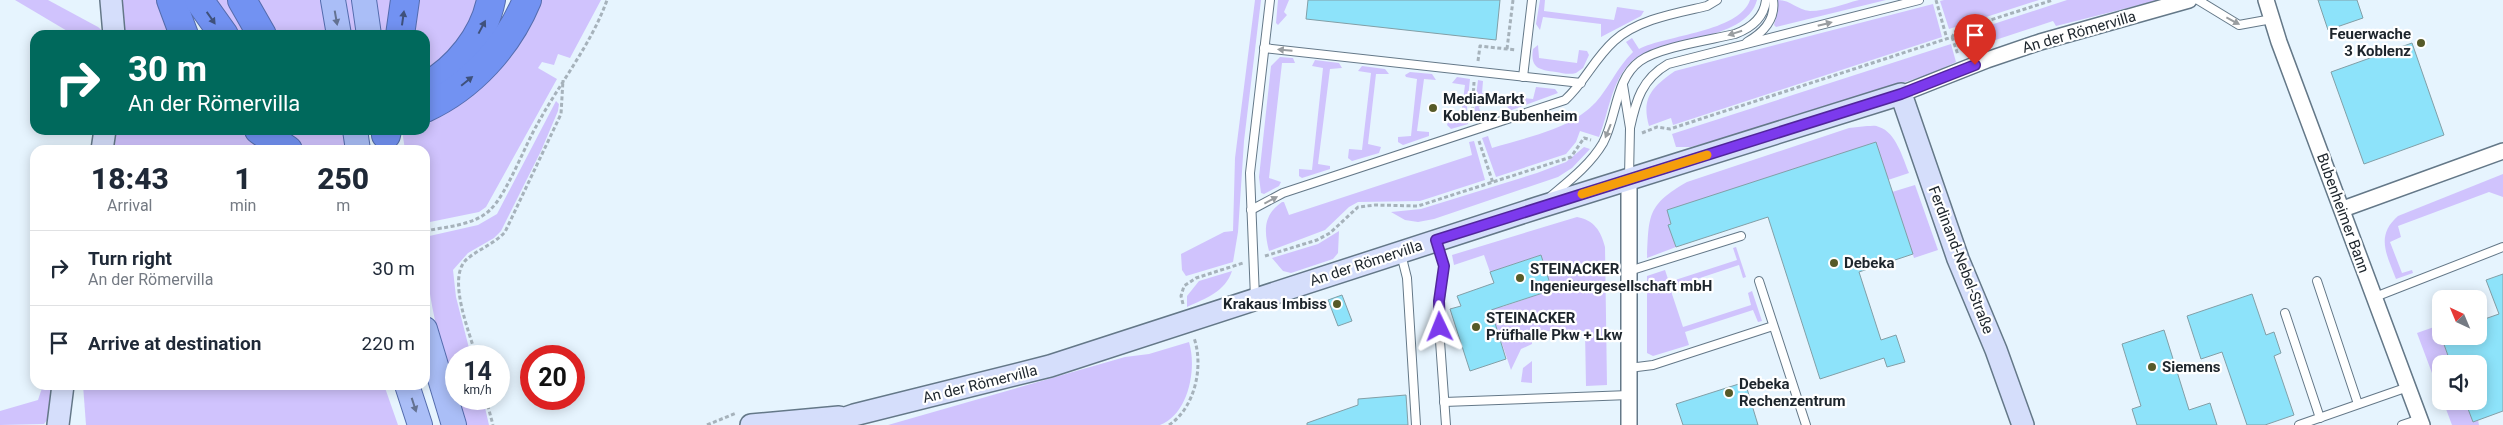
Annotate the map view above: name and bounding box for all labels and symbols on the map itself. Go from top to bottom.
street label: An der Römervilla [2020,7,2138,57]
one-way arrow [399,9,407,25]
one-way arrow [332,10,340,26]
one-way arrow [206,11,216,25]
pin [1954,14,1996,65]
one-way arrow [2226,17,2240,25]
one-way arrow [478,19,486,34]
one-way arrow [1818,20,1833,28]
place label: Feuerwache 3 Koblenz [2329,25,2411,60]
one-way arrow [1727,30,1742,38]
marker: Feuerwache 3 Koblenz [2415,37,2427,49]
one-way arrow [1277,45,1293,53]
one-way arrow [460,76,473,87]
place label: MediaMarkt Koblenz Bubenheim [1443,90,1577,125]
marker: MediaMarkt Koblenz Bubenheim [1427,102,1439,114]
one-way arrow [1604,124,1612,139]
street label: Bubenheimer Bann [2313,151,2373,275]
street label: Ferdinand-Nebel-Straße [1924,184,1998,337]
one-way arrow [1264,195,1278,204]
street label: An der Römervilla [1307,236,1425,290]
place label: Debeka [1844,254,1894,272]
marker: Debeka [1828,257,1840,269]
place label: STEINACKER Ingenieurgesellschaft mbH [1530,260,1712,295]
marker: STEINACKER Ingenieurgesellschaft mbH [1514,272,1526,284]
north arrow [2432,290,2488,345]
place label: Krakaus Imbiss [1223,295,1327,313]
marker: Krakaus Imbiss [1331,298,1343,310]
position arrow [1413,300,1465,352]
place label: STEINACKER Prüfhalle Pkw + Lkw [1486,309,1623,344]
marker: STEINACKER Prüfhalle Pkw + Lkw [1470,321,1482,333]
speed limit sign: 20 [520,345,585,410]
place label: Siemens [2162,358,2221,376]
street label: An der Römervilla [921,361,1039,407]
marker: Siemens [2146,361,2158,373]
place label: Debeka Rechenzentrum [1739,375,1845,410]
marker: Debeka Rechenzentrum [1723,387,1735,399]
one-way arrow [410,398,418,413]

